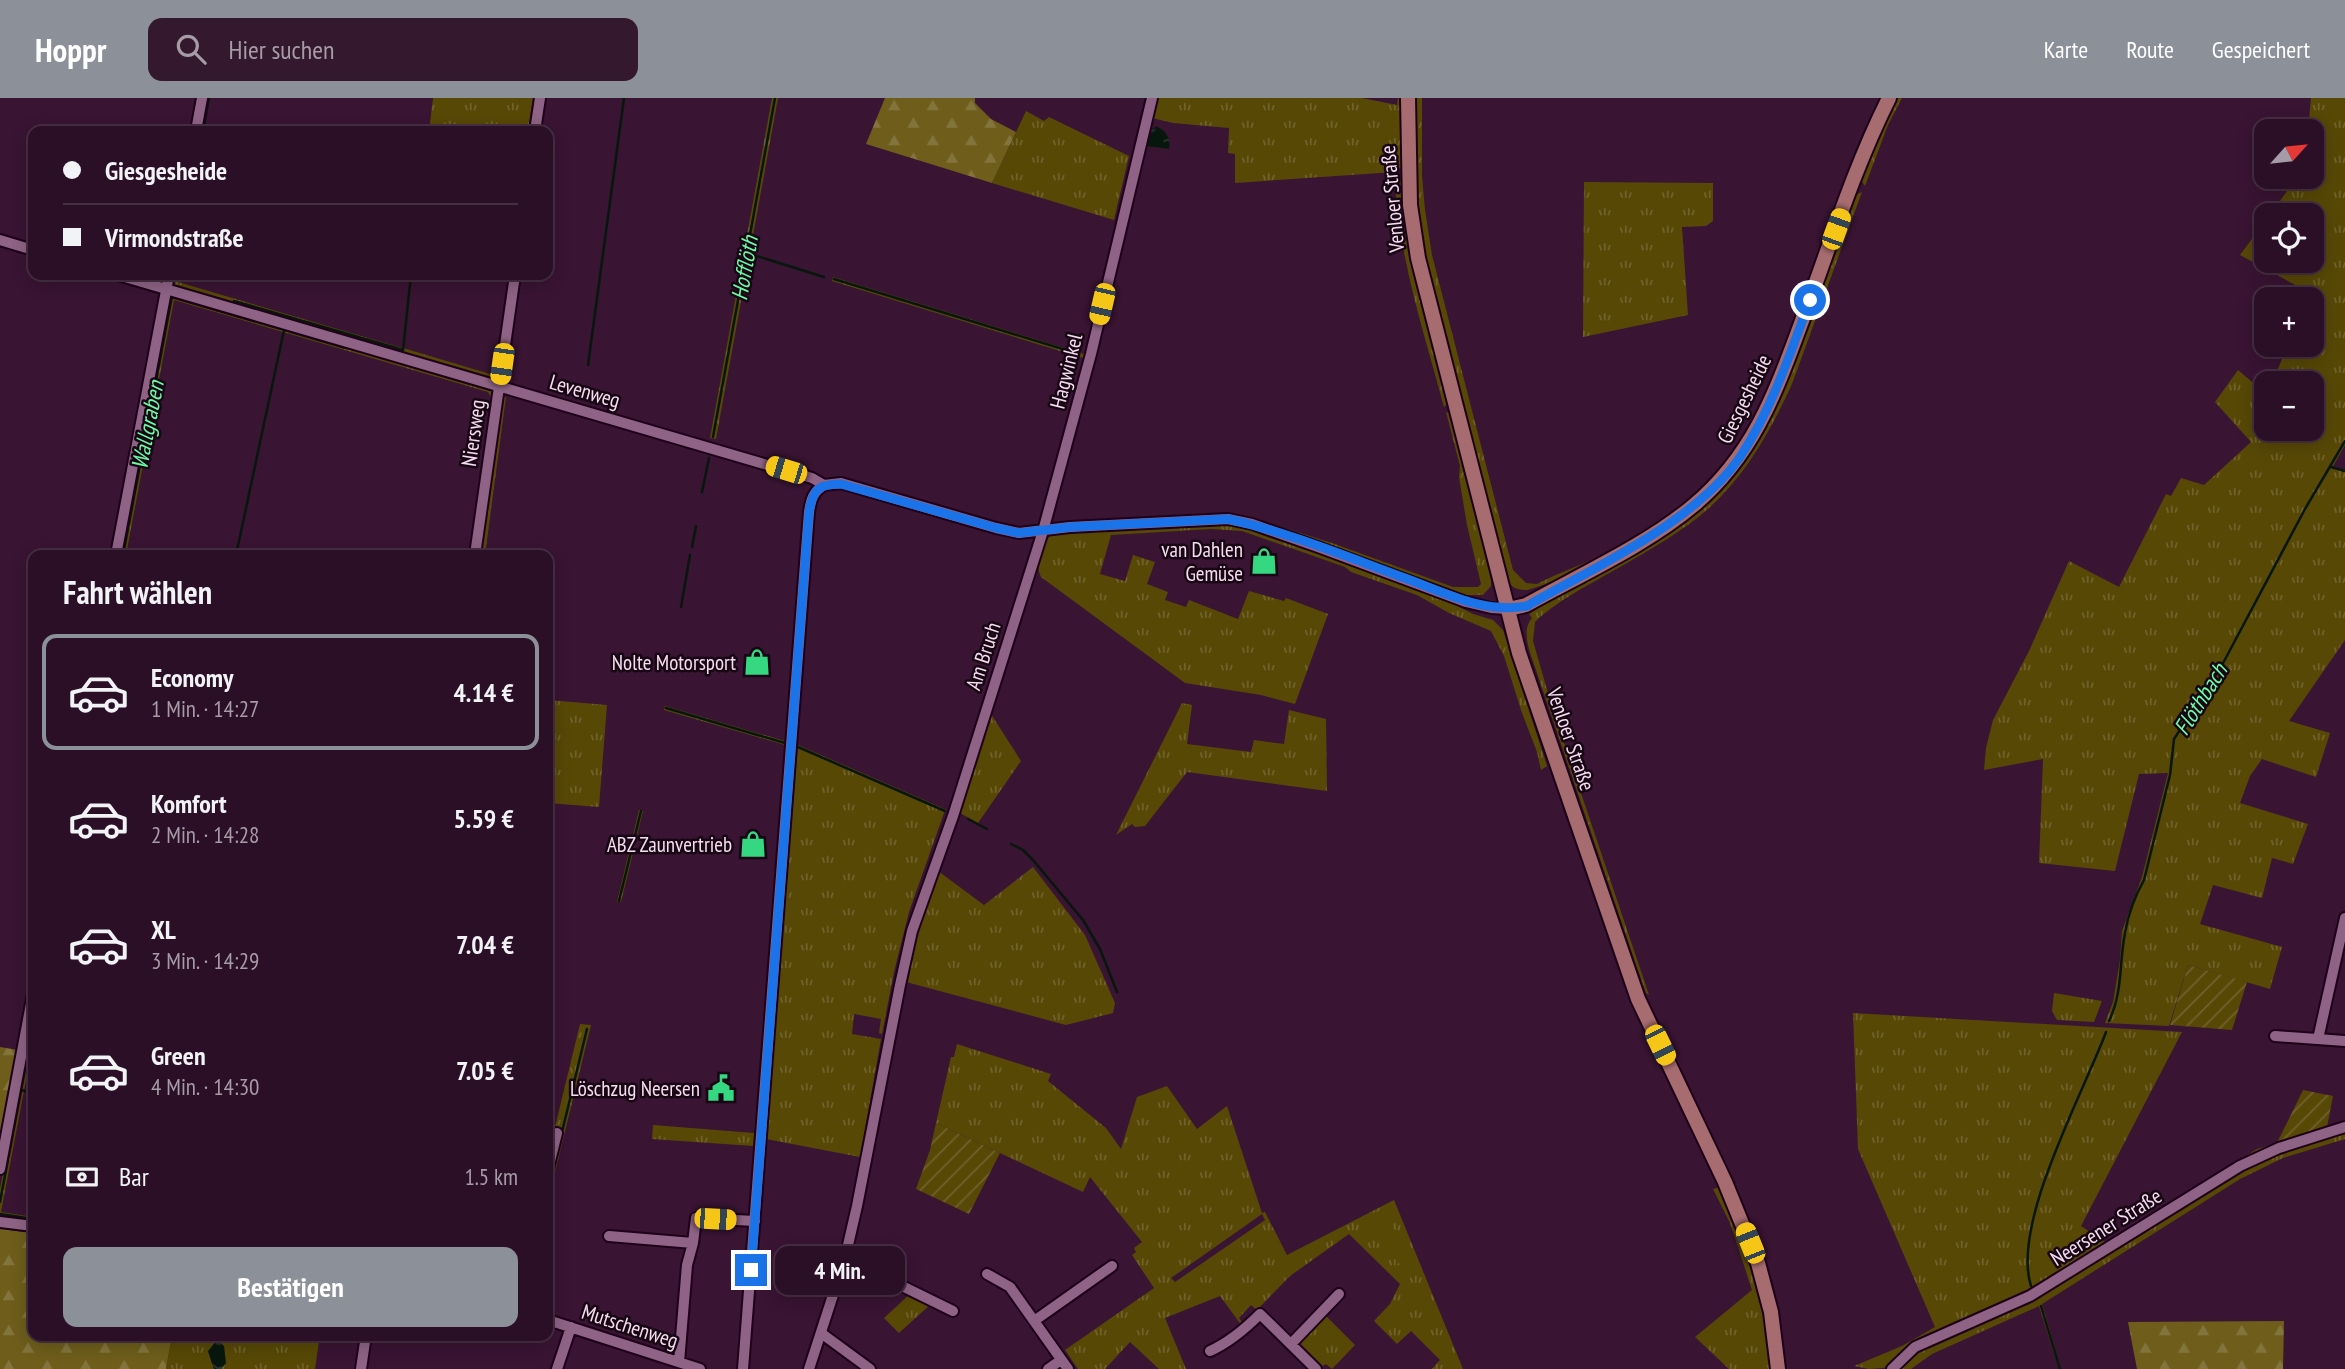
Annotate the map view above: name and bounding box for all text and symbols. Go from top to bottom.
search box [148,18,638,81]
text: Hoppr [35,28,106,71]
icon: search [172,30,210,68]
text: Hier suchen [228,33,334,66]
text: Karte [2044,34,2088,65]
text: Route [2126,34,2174,65]
text: Gespeichert [2212,34,2310,65]
north arrow [2254,119,2324,189]
map controls [2254,119,2324,441]
street label: Venloer Straße [1374,144,1410,255]
text: Giesgesheide [105,154,227,187]
button: locate [2254,203,2324,273]
car [1819,206,1854,252]
text: Virmondstraße [105,221,244,254]
water label: Hofflöth [724,232,764,303]
car [1088,281,1117,327]
route start [1794,284,1826,316]
button: + [2254,287,2324,357]
street label: Hagwinkel [1044,331,1088,411]
car [489,342,516,386]
street label: Giesgesheide [1711,350,1777,448]
street label: Levenweg [547,368,623,414]
button: − [2254,371,2324,441]
water label: Wallgraben [124,376,170,472]
street label: Niersweg [455,398,491,468]
car [763,454,810,486]
place label: van Dahlen Gemüse [1161,536,1243,587]
shop icon: van Dahlen Gemüse [1249,546,1279,576]
text: Fahrt wählen [63,571,212,613]
street label: Am Bruch [959,619,1007,693]
shop icon: Nolte Motorsport [742,647,772,677]
place label: Nolte Motorsport [612,649,736,676]
water label: Flöthbach [2167,656,2234,740]
icon: car [67,661,130,724]
text: Economy [151,661,233,694]
text: 4.14 € [453,676,514,709]
street label: Venloer Straße [1540,683,1601,794]
text: 1 Min. · 14:27 [151,694,259,723]
icon: car [67,787,130,850]
text: Komfort [151,787,227,820]
text: 5.59 € [453,802,514,835]
text: 2 Min. · 14:28 [151,820,259,849]
shop icon: ABZ Zaunvertrieb [738,829,768,859]
place label: ABZ Zaunvertrieb [607,831,732,858]
icon: car [67,913,130,976]
text: XL [151,913,176,946]
text: 7.04 € [456,928,514,961]
text: 3 Min. · 14:29 [151,946,259,975]
car [1642,1022,1679,1068]
icon: car [67,1039,130,1102]
text: Green [151,1039,206,1072]
text: 7.05 € [456,1054,514,1087]
text: 4 Min. · 14:30 [151,1072,259,1101]
public building icon: Löschzug Neersen [706,1073,736,1103]
place label: Löschzug Neersen [570,1075,700,1102]
icon: cash [63,1158,101,1196]
text: Bar [119,1160,149,1193]
text: 1.5 km [464,1162,518,1191]
street label: Neersener Straße [2045,1182,2167,1272]
car [694,1207,737,1231]
car [1733,1220,1768,1266]
callout: 4 Min. [776,1246,905,1294]
button: Bestätigen [63,1247,518,1327]
route end [735,1254,767,1286]
text: 4 Min. [814,1256,866,1285]
street label: Mutschenweg [578,1298,682,1354]

